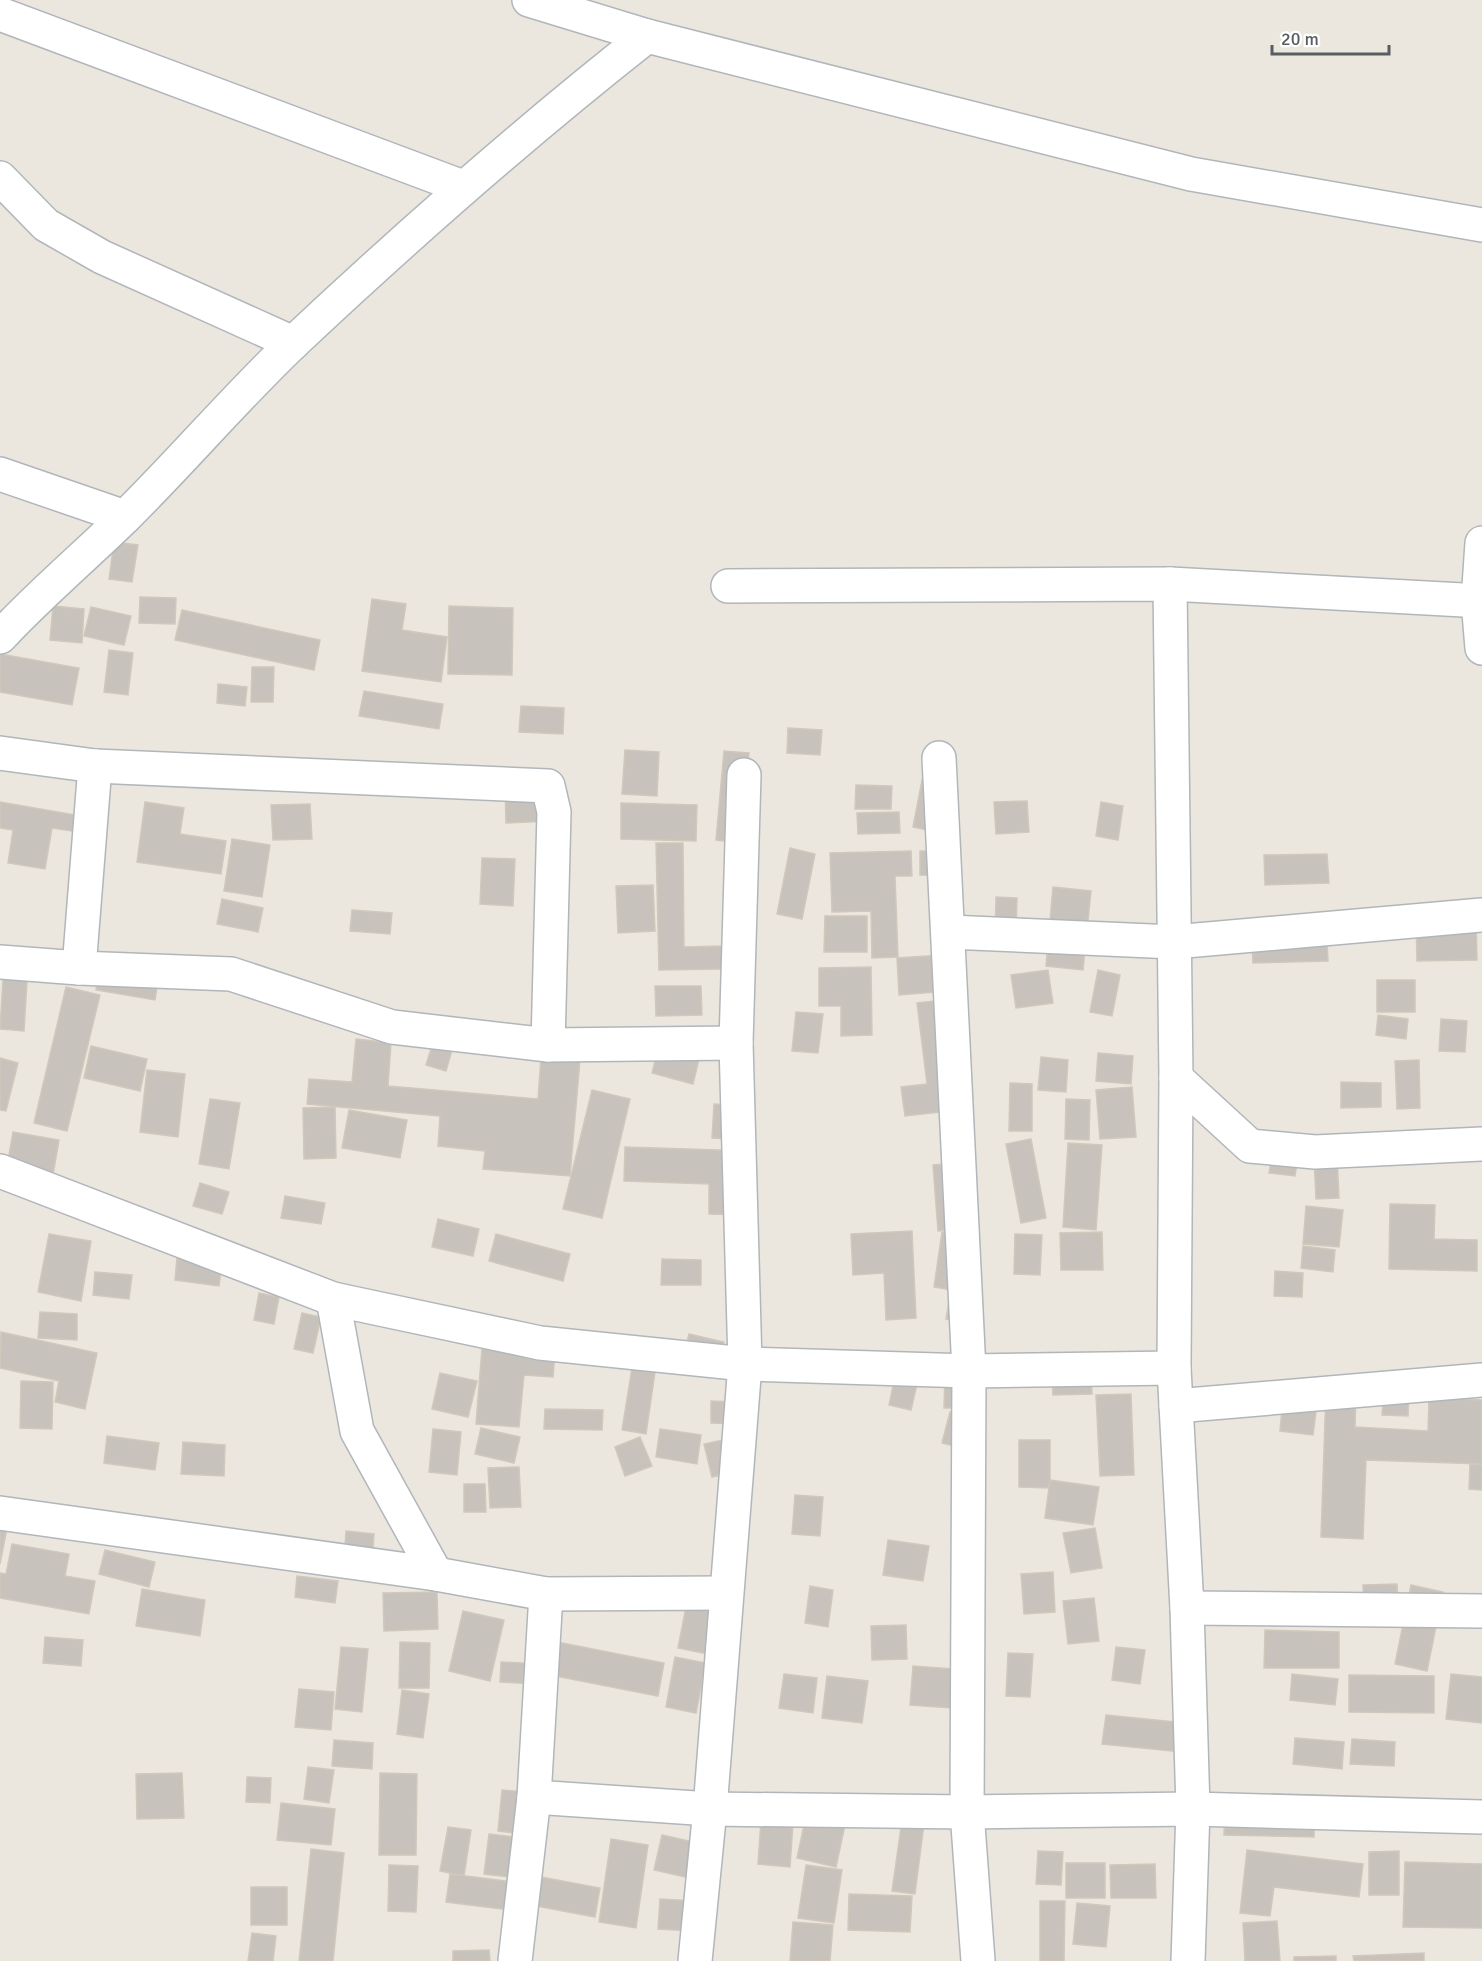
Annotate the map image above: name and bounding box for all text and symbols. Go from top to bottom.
scale bar [1272,18,1389,56]
text: 20 m [1281,28,1319,50]

